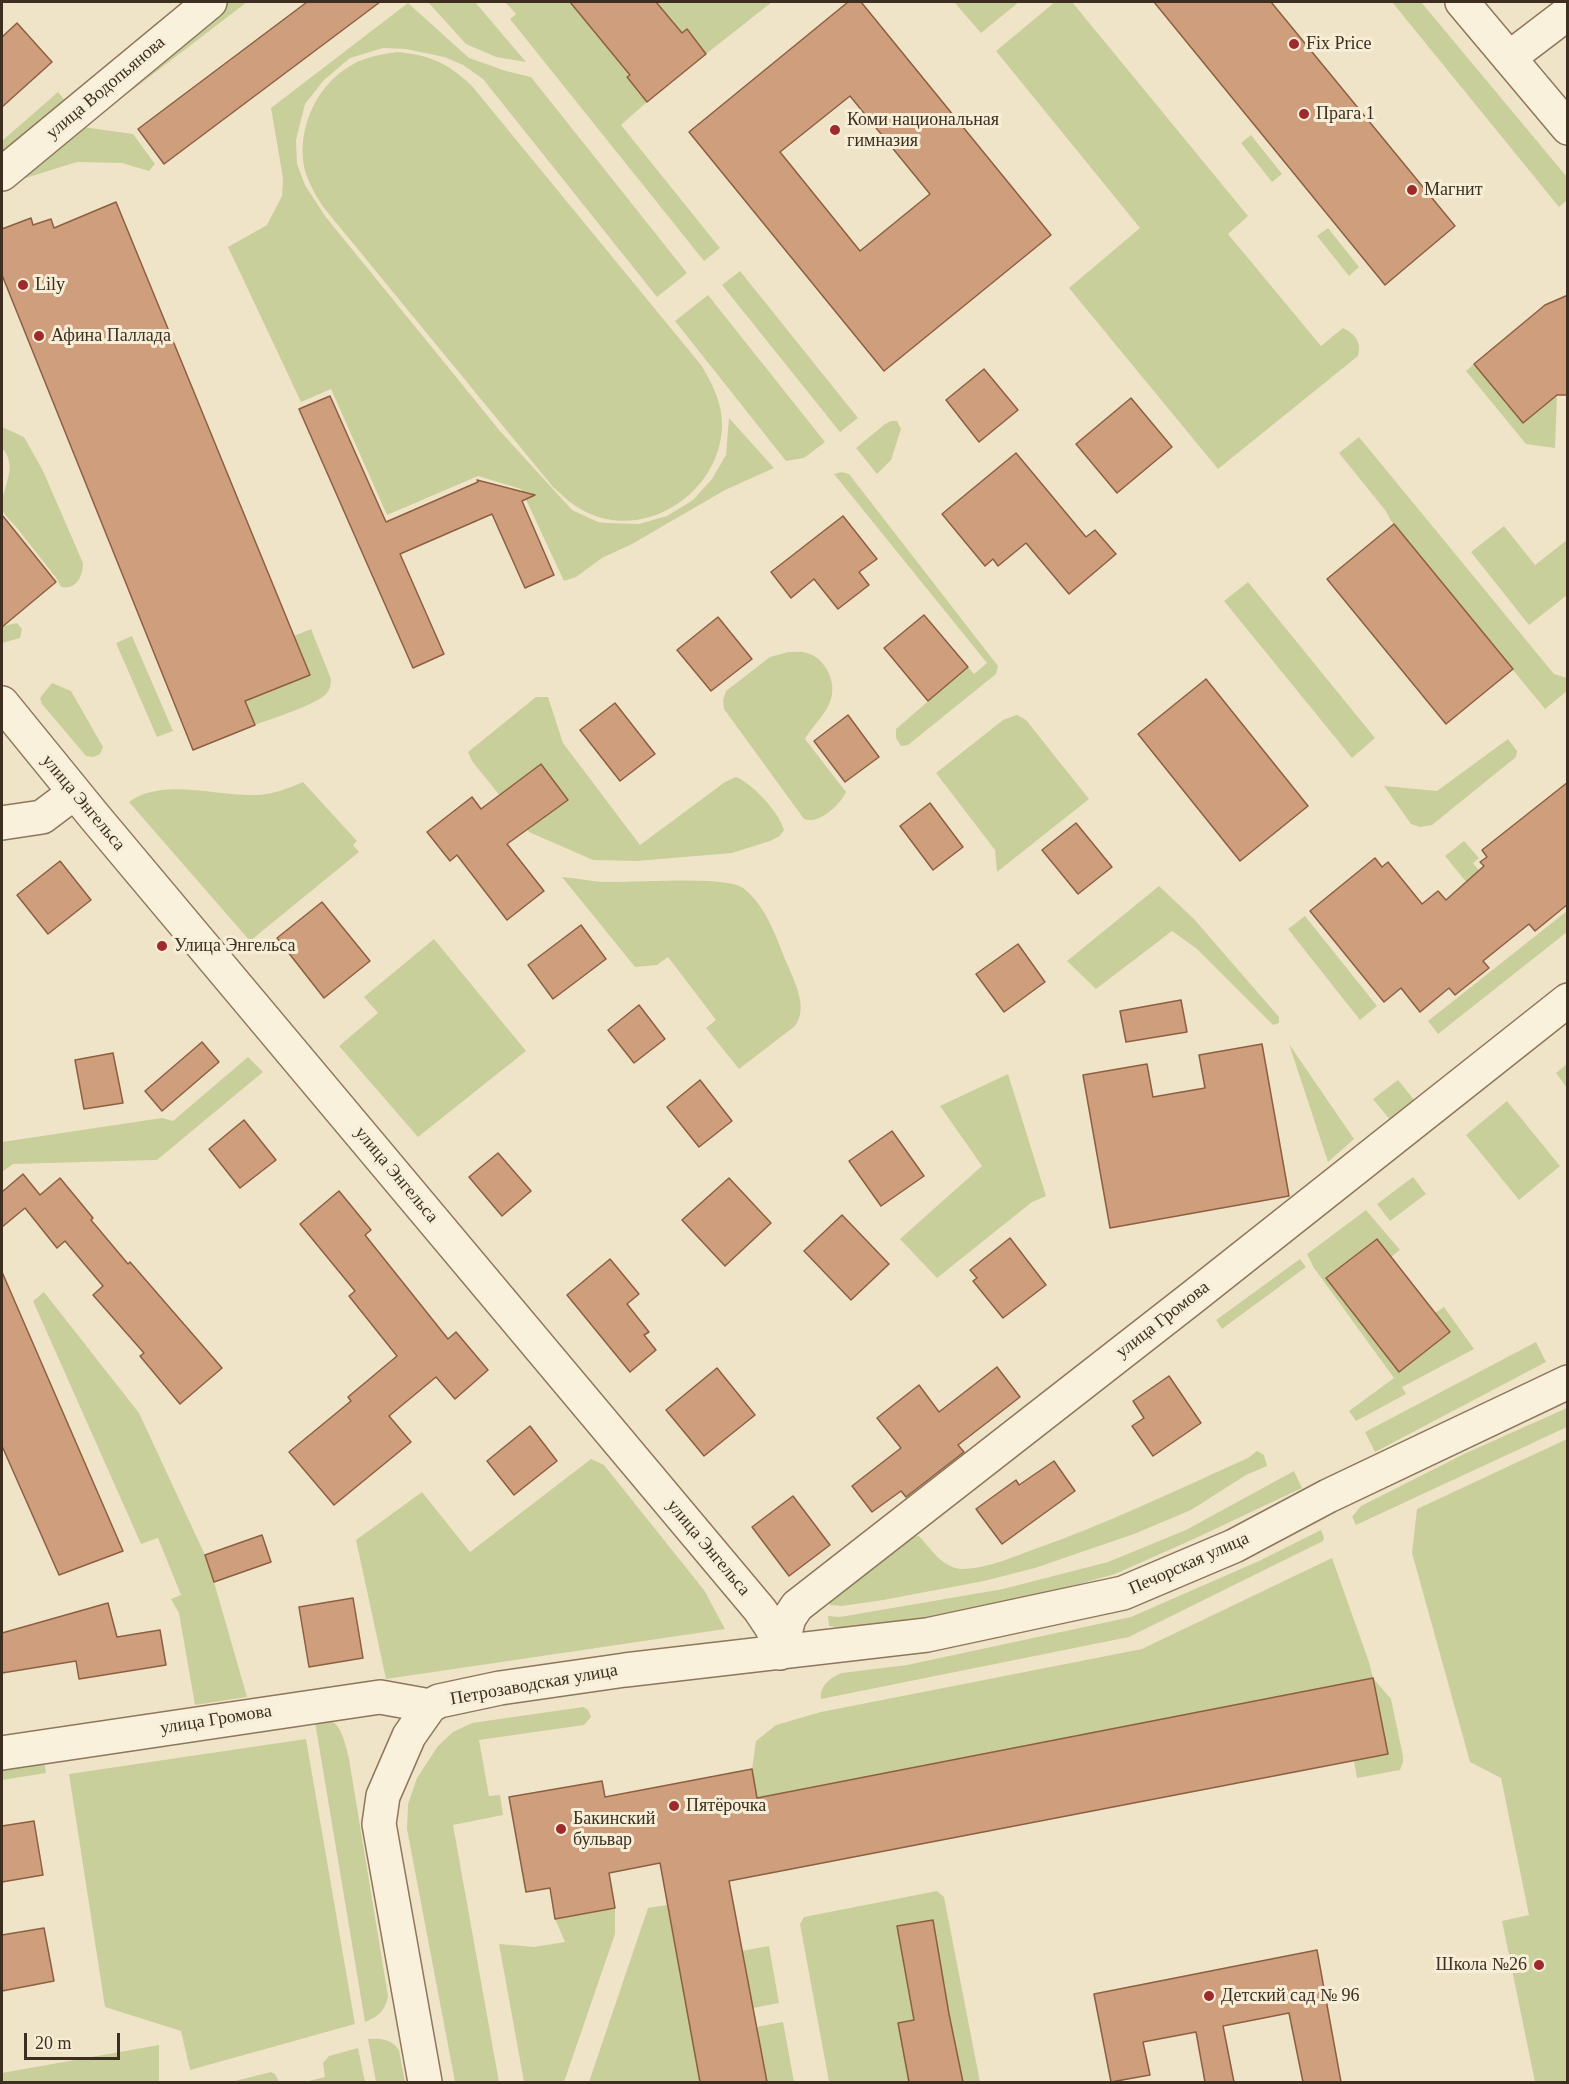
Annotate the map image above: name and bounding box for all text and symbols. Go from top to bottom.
street label: улица Водопьянова [42,32,170,144]
place label: Fix Price [1306,33,1371,55]
marker: Fix Price [1287,37,1301,51]
place label: Прага 1 [1316,103,1375,125]
marker: Прага 1 [1297,107,1311,121]
place label: Коми национальная гимназия [847,109,999,152]
marker: Коми национальная гимназия [828,123,842,137]
place label: Магнит [1424,179,1483,201]
marker: Магнит [1405,183,1419,197]
place label: Lily [35,274,65,296]
marker: Lily [16,278,30,292]
place label: Афина Паллада [51,325,171,347]
marker: Афина Паллада [32,329,46,343]
street label: улица Энгельса [36,750,130,856]
place label: Улица Энгельса [174,935,295,957]
marker: Улица Энгельса [155,939,169,953]
street label: улица Энгельса [349,1122,443,1228]
street label: улица Громова [1112,1277,1214,1363]
street label: улица Энгельса [661,1495,755,1601]
street label: Печорская улица [1126,1528,1252,1600]
street label: Петрозаводская улица [448,1660,620,1710]
street label: улица Громова [159,1701,273,1739]
place label: Пятёрочка [686,1795,766,1817]
marker: Пятёрочка [667,1799,681,1813]
place label: Бакинский бульвар [573,1808,655,1850]
marker: Бакинский бульвар [554,1822,568,1836]
place label: Школа №26 [1436,1954,1527,1976]
marker: Школа №26 [1532,1958,1546,1972]
place label: Детский сад № 96 [1221,1985,1360,2007]
marker: Детский сад № 96 [1202,1989,1216,2003]
scale bar [27,2021,123,2059]
text: 20 m [35,2033,72,2053]

